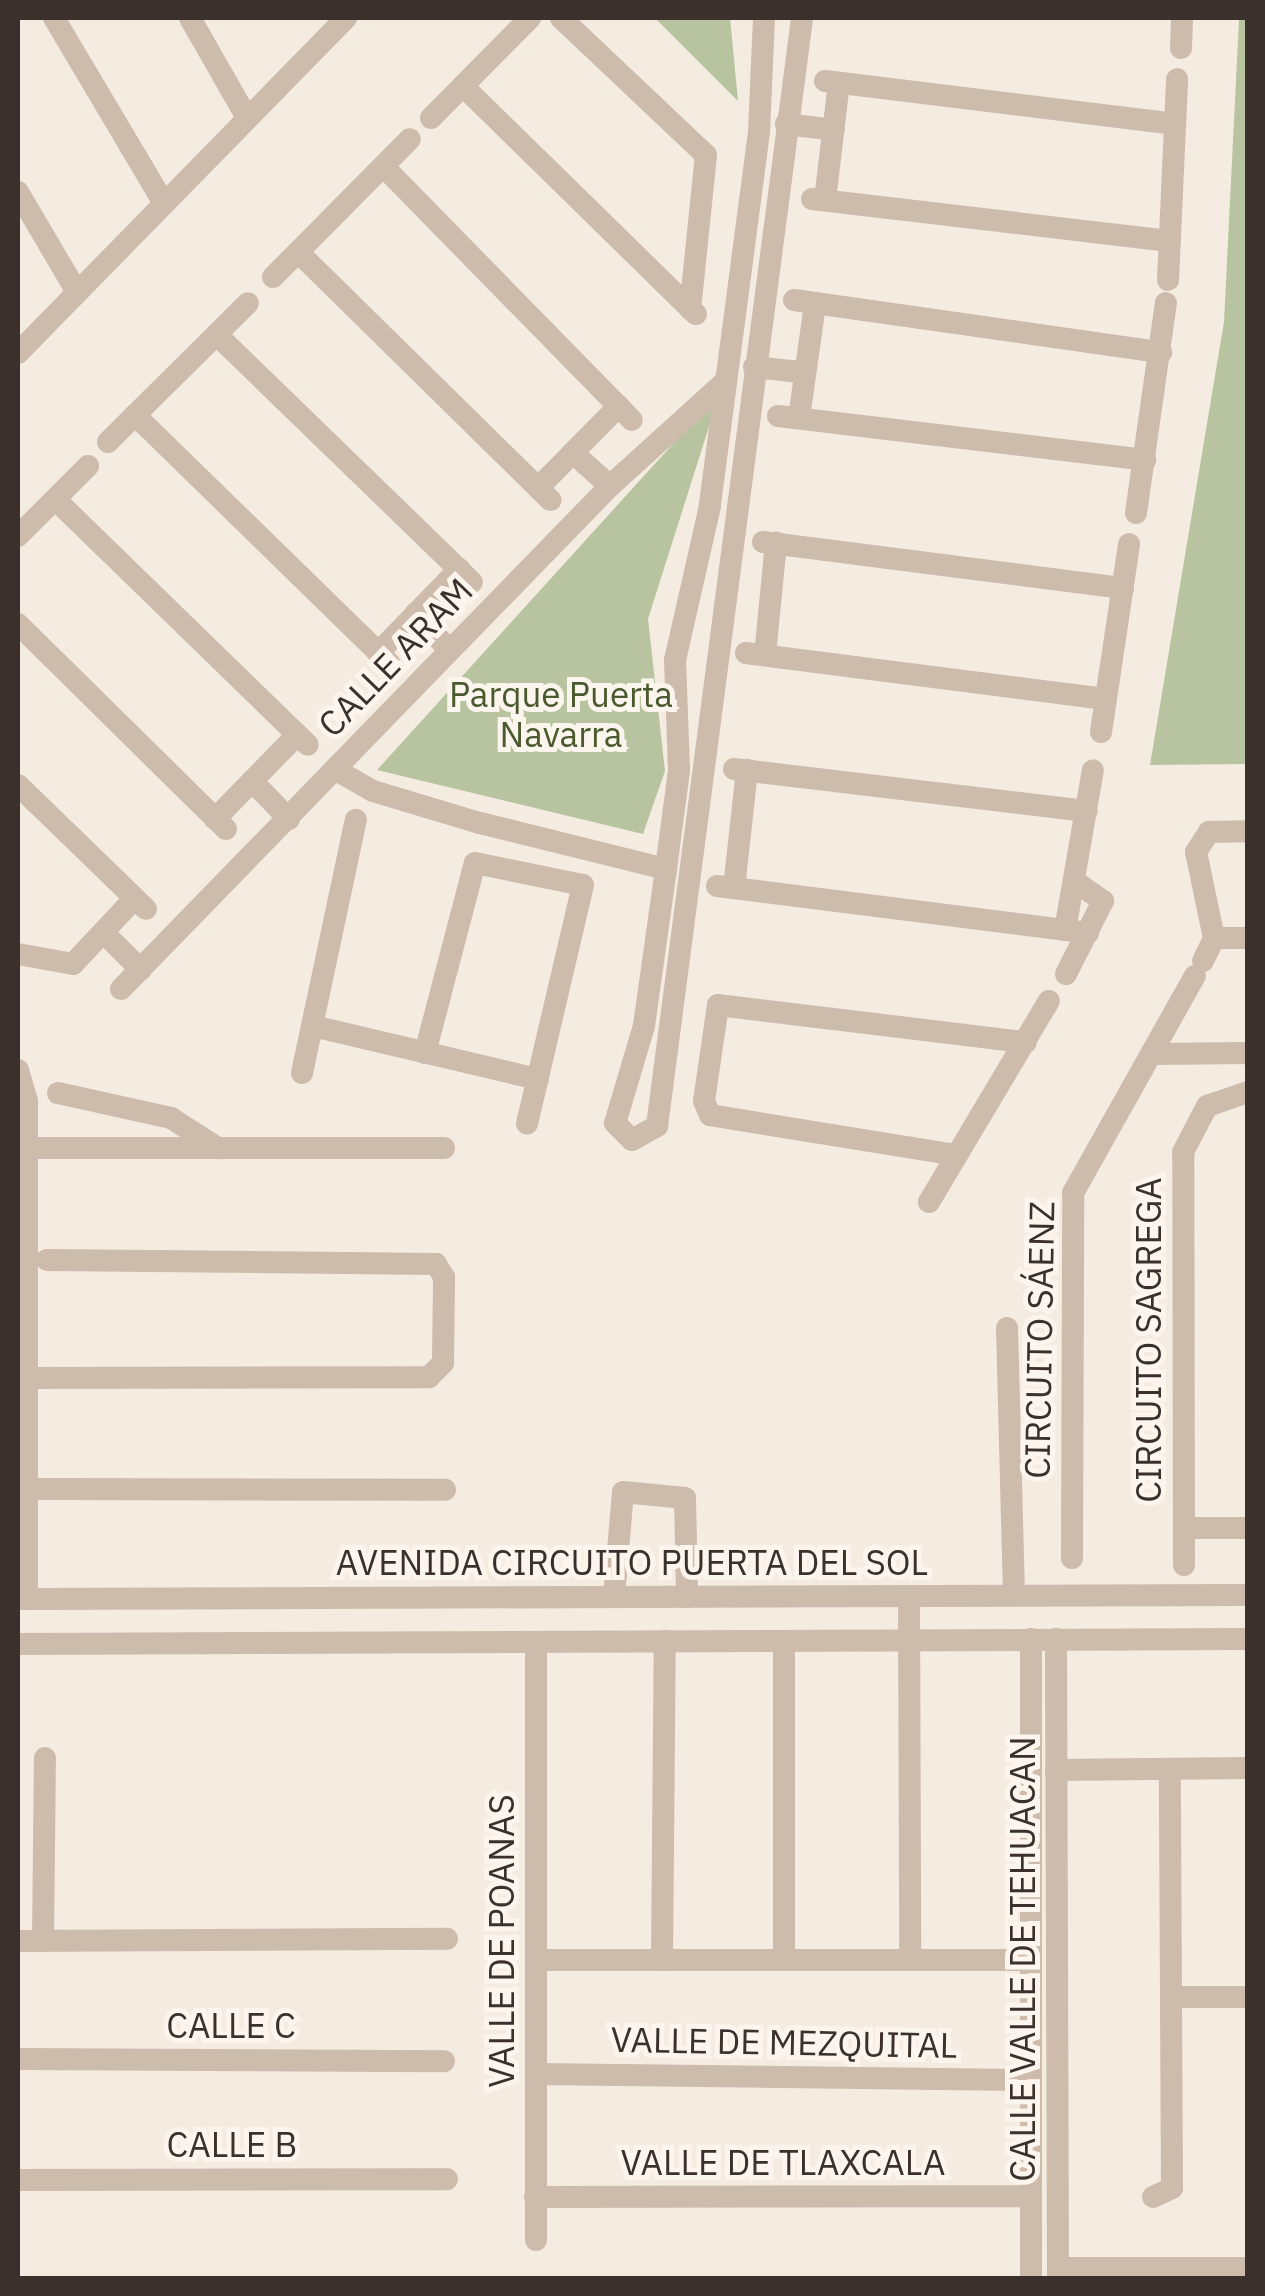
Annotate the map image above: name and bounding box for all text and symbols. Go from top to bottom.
street label: CALLE ARAM [309,569,481,745]
park label: Parque Puerta Navarra [449,673,673,755]
street label: CIRCUITO SAGREGA [1127,1177,1169,1503]
street label: CIRCUITO SÁENZ [1016,1201,1062,1479]
street label: AVENIDA CIRCUITO PUERTA DEL SOL [336,1541,928,1583]
street label: CALLE VALLE DE TEHUACAN [1001,1736,1043,2182]
street label: VALLE DE POANAS [480,1794,522,2088]
street label: CALLE C [166,2004,296,2046]
street label: VALLE DE MEZQUITAL [610,2018,958,2066]
street label: CALLE B [167,2123,297,2165]
street label: VALLE DE TLAXCALA [621,2141,945,2183]

